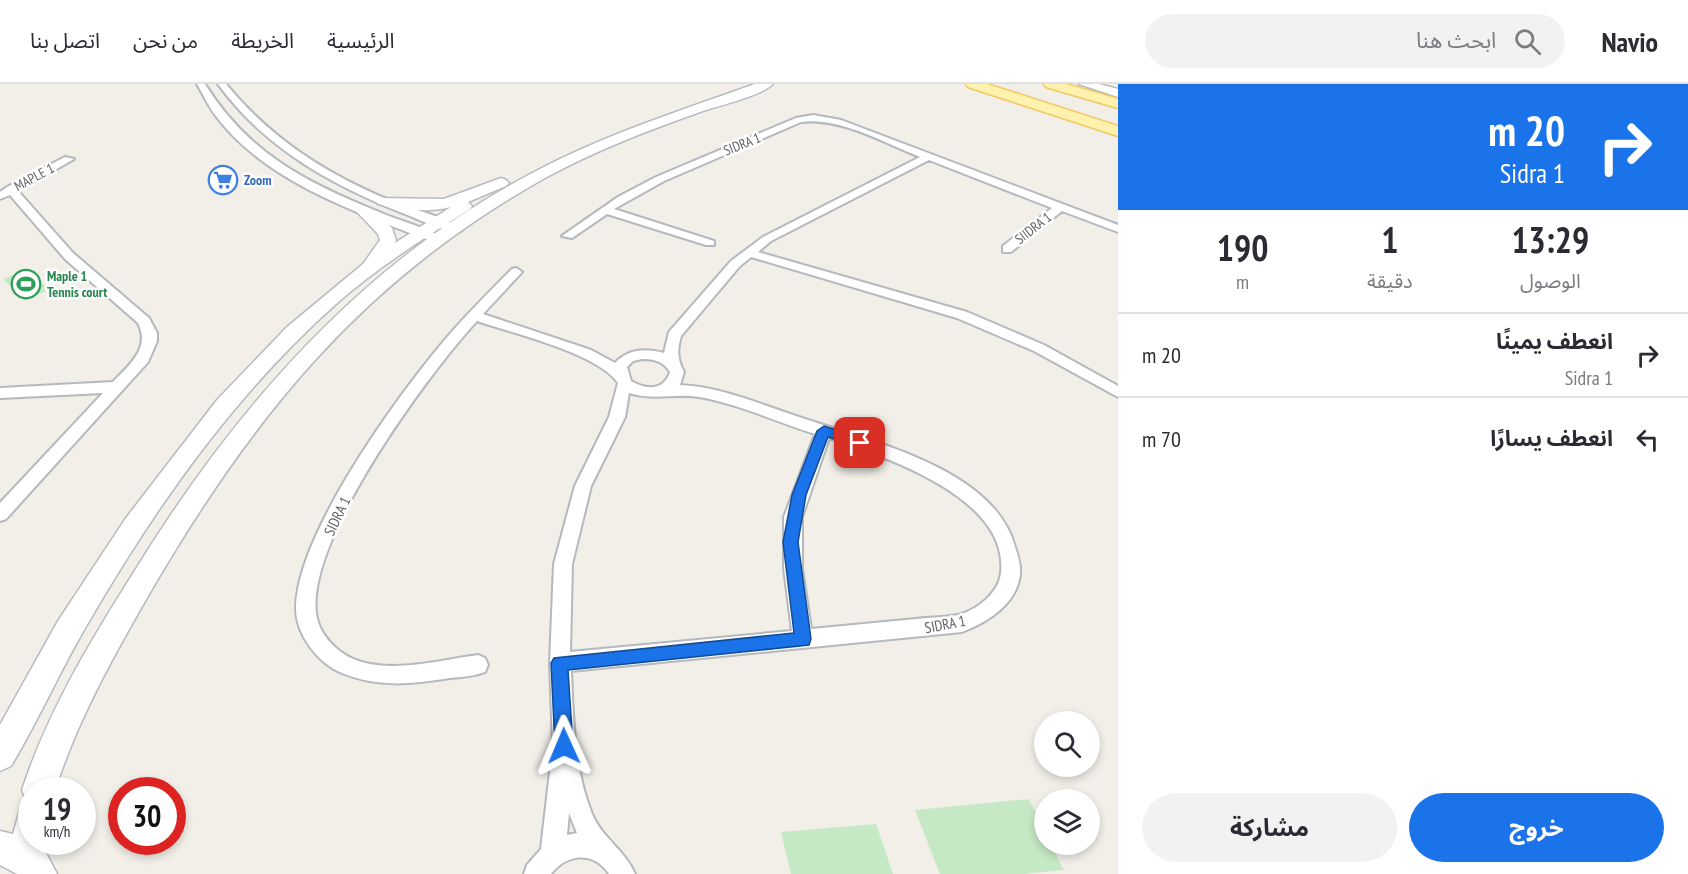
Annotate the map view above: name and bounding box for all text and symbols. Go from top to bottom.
search box [1145,14,1565,68]
text: Navio [1601,23,1658,60]
icon: search [1511,25,1544,58]
text: ابحث هنا [1416,26,1496,54]
text: اتصل بنا [30,27,100,54]
text: من نحن [133,27,198,54]
text: الخريطة [231,27,294,54]
text: الرئيسية [327,27,395,54]
text: 20 m [1488,103,1565,158]
icon: right [1586,108,1664,186]
street label: SIDRA 1 [721,128,763,160]
text: Sidra 1 [1500,156,1565,190]
street label: MAPLE 1 [11,159,57,195]
supermarket icon: Zoom [207,164,239,196]
place label: Zoom [244,171,272,189]
street label: SIIDRA 1 [1011,208,1055,248]
text: 1 [1381,216,1398,263]
text: 13:29 [1511,216,1589,263]
text: 190 [1217,224,1268,271]
place label: Maple 1 Tennis court [47,267,107,301]
sports icon: Maple 1 Tennis court [10,268,42,300]
text: دقيقة [1367,268,1413,294]
text: الوصول [1520,268,1581,294]
text: m [1236,269,1249,295]
text: انعطف يمينًا [1496,327,1613,355]
icon: right [1631,339,1664,372]
text: 20 m [1142,341,1181,369]
text: Sidra 1 [1565,365,1613,391]
pin [834,417,885,468]
icon: left [1631,423,1664,456]
text: انعطف يسارًا [1490,424,1613,452]
text: 70 m [1142,425,1181,453]
icon: arrive [843,426,876,459]
street label: SIDRA 1 [319,493,355,539]
street label: SIDRA 1 [923,611,967,637]
map controls [1034,711,1100,855]
button: search [1034,711,1100,777]
position arrow [532,714,596,778]
speed limit sign: 30 [108,777,186,855]
text: 19 [43,789,71,828]
button: layers [1034,789,1100,855]
button: مشاركة [1142,793,1397,862]
button: خروج [1409,793,1664,862]
text: km/h [44,822,70,841]

